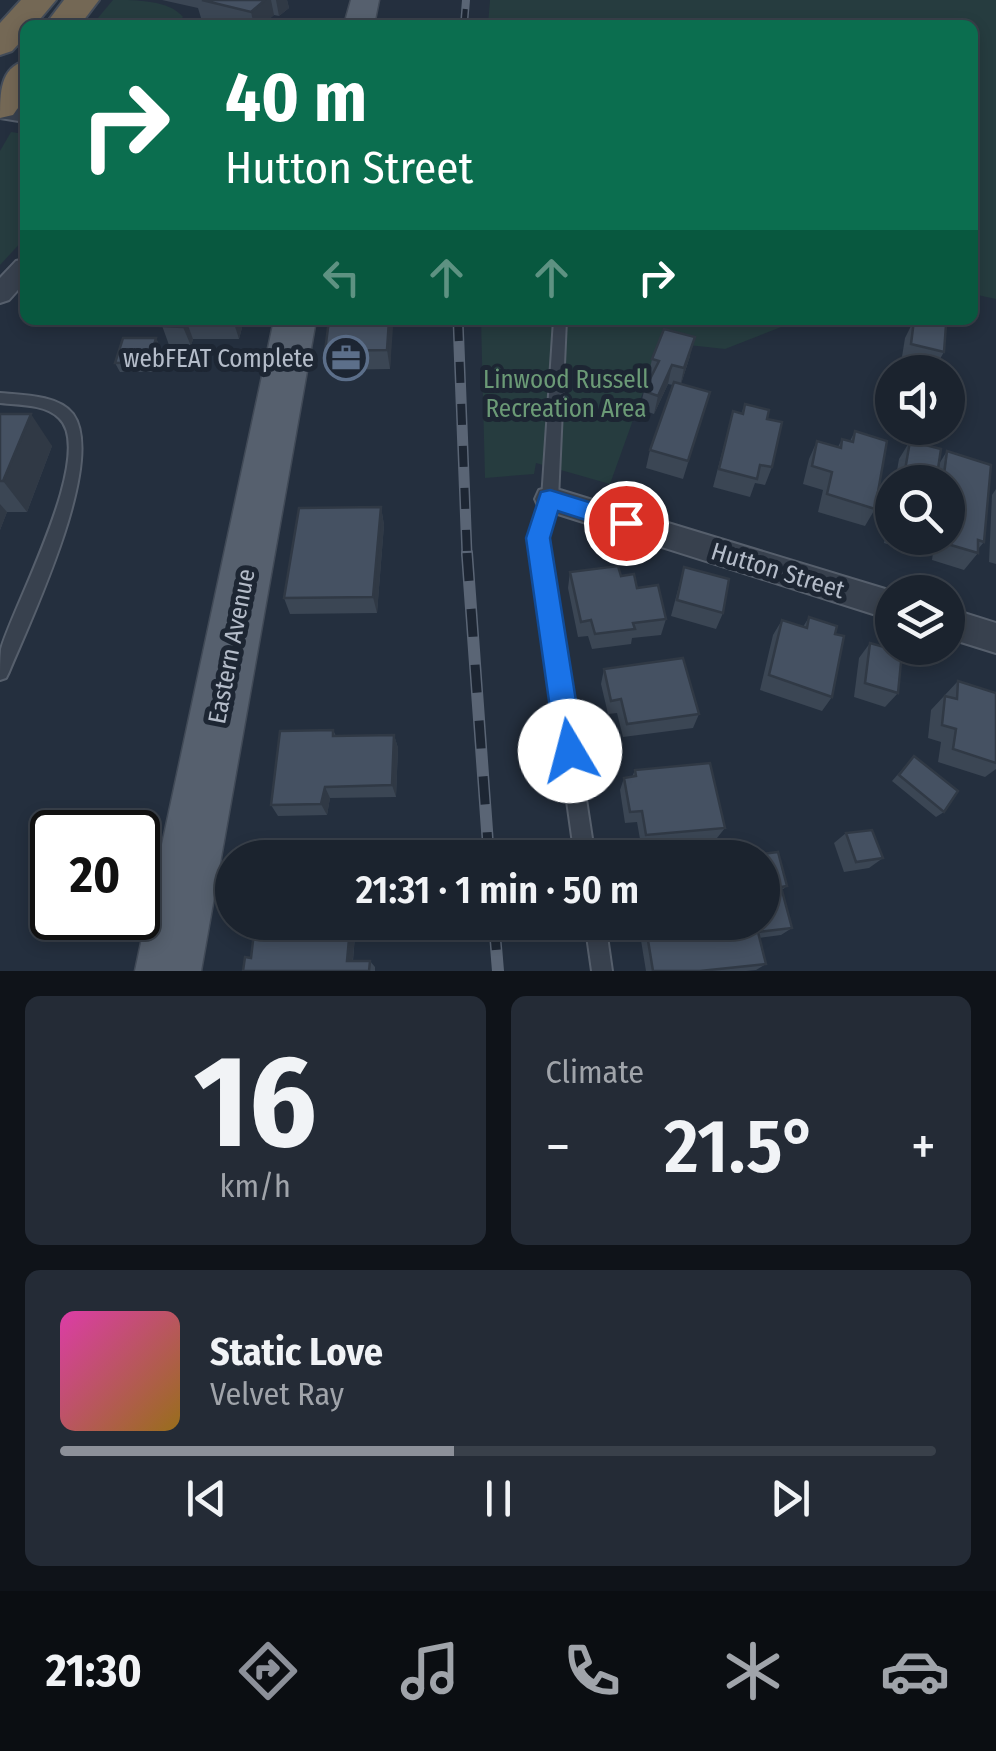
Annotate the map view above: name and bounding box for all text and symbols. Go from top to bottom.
text: 40 m [225,56,367,140]
icon: right [60,60,190,190]
text: Hutton Street [225,141,473,195]
icon: left [314,250,369,305]
icon: ahead [419,250,474,305]
icon: ahead [524,250,579,305]
icon: right [629,250,684,305]
office icon: webFEAT Complete [323,335,369,381]
place label: webFEAT Complete [123,344,314,374]
map controls [875,355,965,665]
button: sound [875,355,965,445]
park label: Linwood Russell Recreation Area [483,365,649,424]
button: search [875,465,965,555]
pin [584,481,669,566]
icon: arrive [599,496,654,551]
street label: Hutton Street [707,536,849,606]
street label: Eastern Avenue [202,566,262,726]
button: layers [875,575,965,665]
position arrow [518,699,622,803]
speed limit sign: 20 [30,810,160,940]
text: 21:31 · 1 min · 50 m [356,867,639,913]
text: 16 [194,1024,317,1180]
text: Climate [546,1053,644,1091]
text: 21.5° [664,1102,817,1192]
text: − [546,1114,570,1180]
text: + [911,1114,936,1180]
text: km/h [220,1167,291,1205]
text: Static Love [210,1329,383,1375]
text: Velvet Ray [210,1375,344,1413]
icon: previous [179,1471,234,1526]
icon: pause [471,1471,526,1526]
icon: next [763,1471,818,1526]
icon: directions [233,1636,303,1706]
icon: music [395,1636,465,1706]
icon: phone [557,1636,627,1706]
icon: climate [718,1636,788,1706]
icon: car [880,1636,950,1706]
text: 21:30 [46,1644,142,1698]

